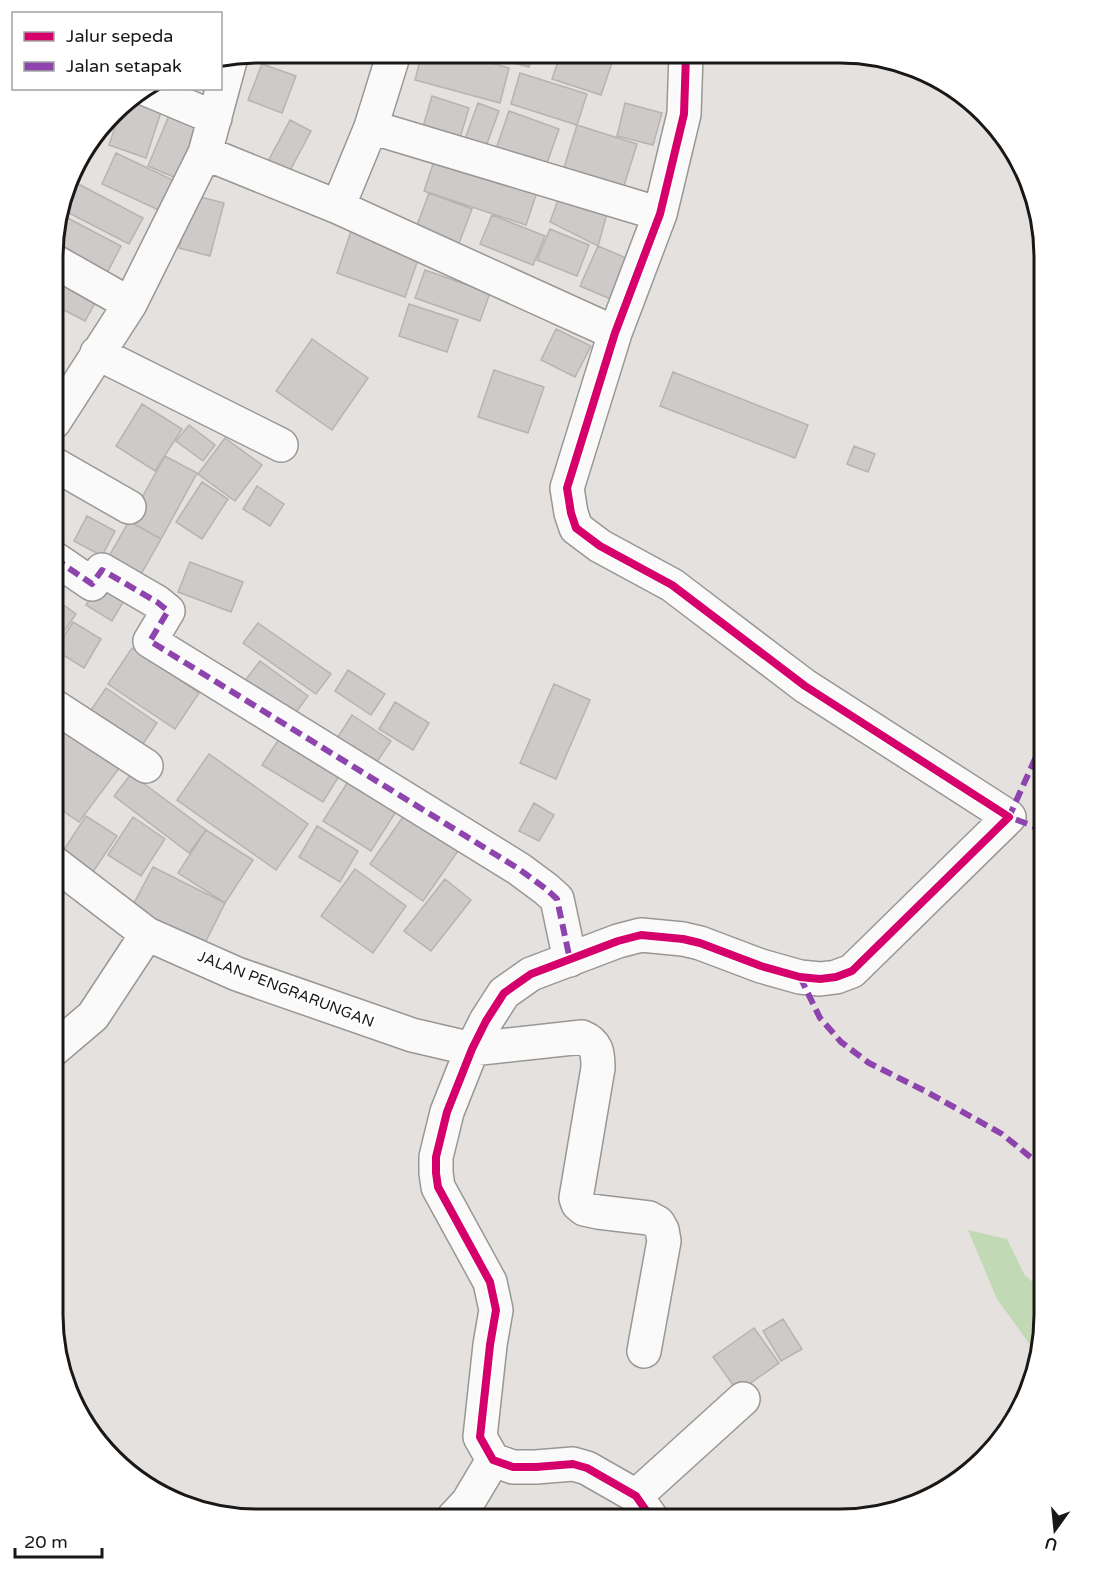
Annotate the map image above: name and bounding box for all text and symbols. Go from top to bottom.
legend [12,12,222,90]
text: Jalur sepeda [66,25,173,47]
text: Jalan setapak [66,55,182,77]
street label: JALAN PENGRARUNGAN [195,947,377,1031]
north arrow [1025,1500,1085,1560]
scale bar [15,1521,102,1559]
text: 20 m [24,1531,68,1553]
text: U [1043,1532,1060,1555]

